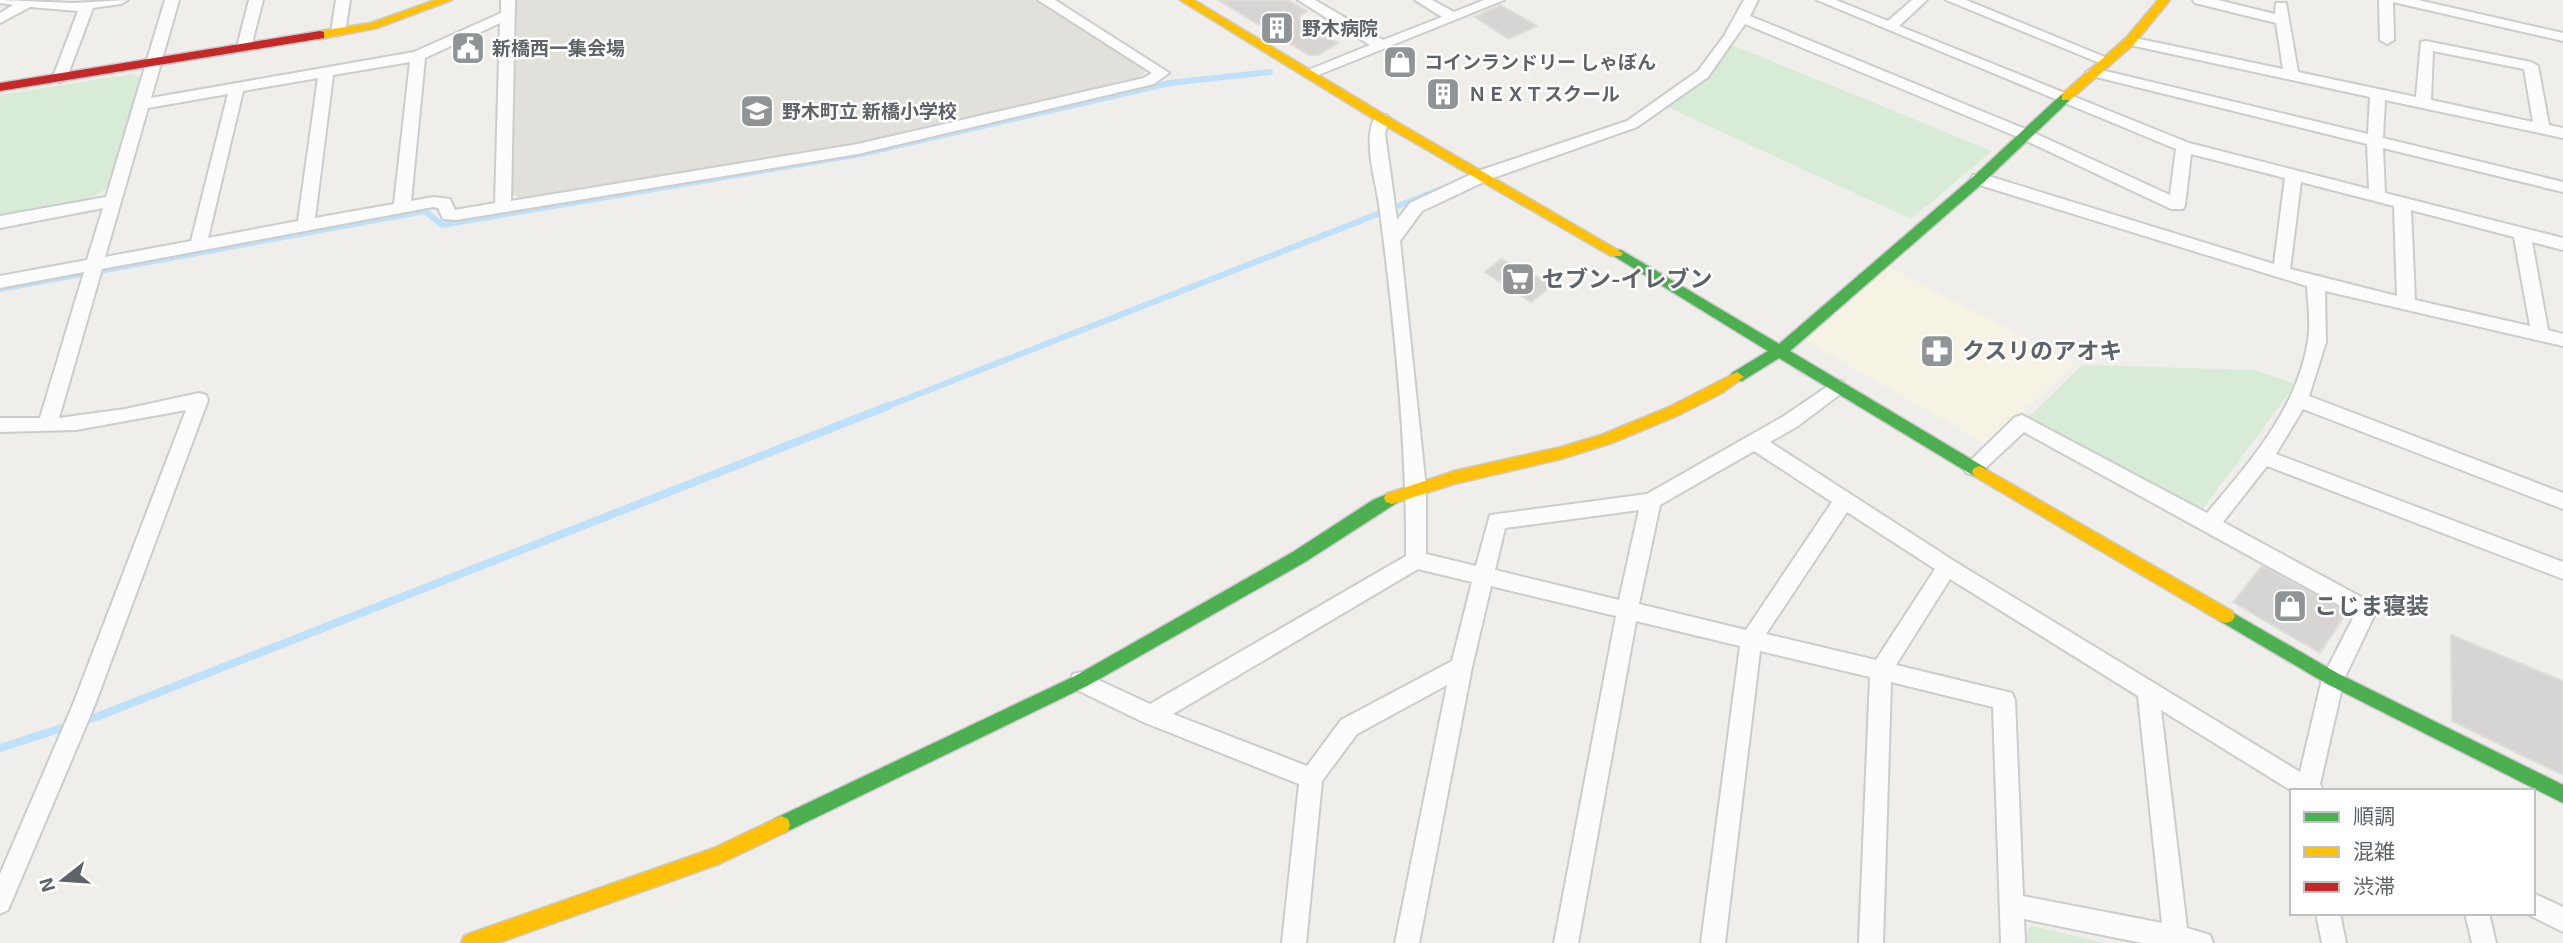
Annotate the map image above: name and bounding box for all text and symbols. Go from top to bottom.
building icon: 野木病院 [1258,9,1296,47]
place label: 野木病院 [1302,16,1378,39]
public building icon: 新橋西一集会場 [449,29,487,67]
place label: 新橋西一集会場 [492,36,625,59]
shop icon: コインランドリー しゃぼん [1381,43,1419,81]
place label: コインランドリー しゃぼん [1424,50,1656,73]
building icon: ＮＥＸＴスクール [1424,75,1462,113]
place label: ＮＥＸＴスクール [1468,82,1620,105]
school or university icon: 野木町立 新橋小学校 [738,92,776,130]
place label: 野木町立 新橋小学校 [782,99,957,122]
supermarket icon: セブン-イレブン [1499,260,1537,298]
place label: セブン-イレブン [1542,264,1713,292]
pharmacy icon: クスリのアオキ [1918,332,1956,370]
place label: クスリのアオキ [1962,336,2122,364]
shop icon: こじま寝装 [2271,587,2309,625]
place label: こじま寝装 [2314,591,2429,619]
legend [2290,789,2535,915]
text: 順調 [2353,803,2395,828]
text: 混雑 [2353,838,2395,863]
north arrow [28,845,98,915]
text: 渋滞 [2353,873,2395,898]
text: N [33,875,59,895]

